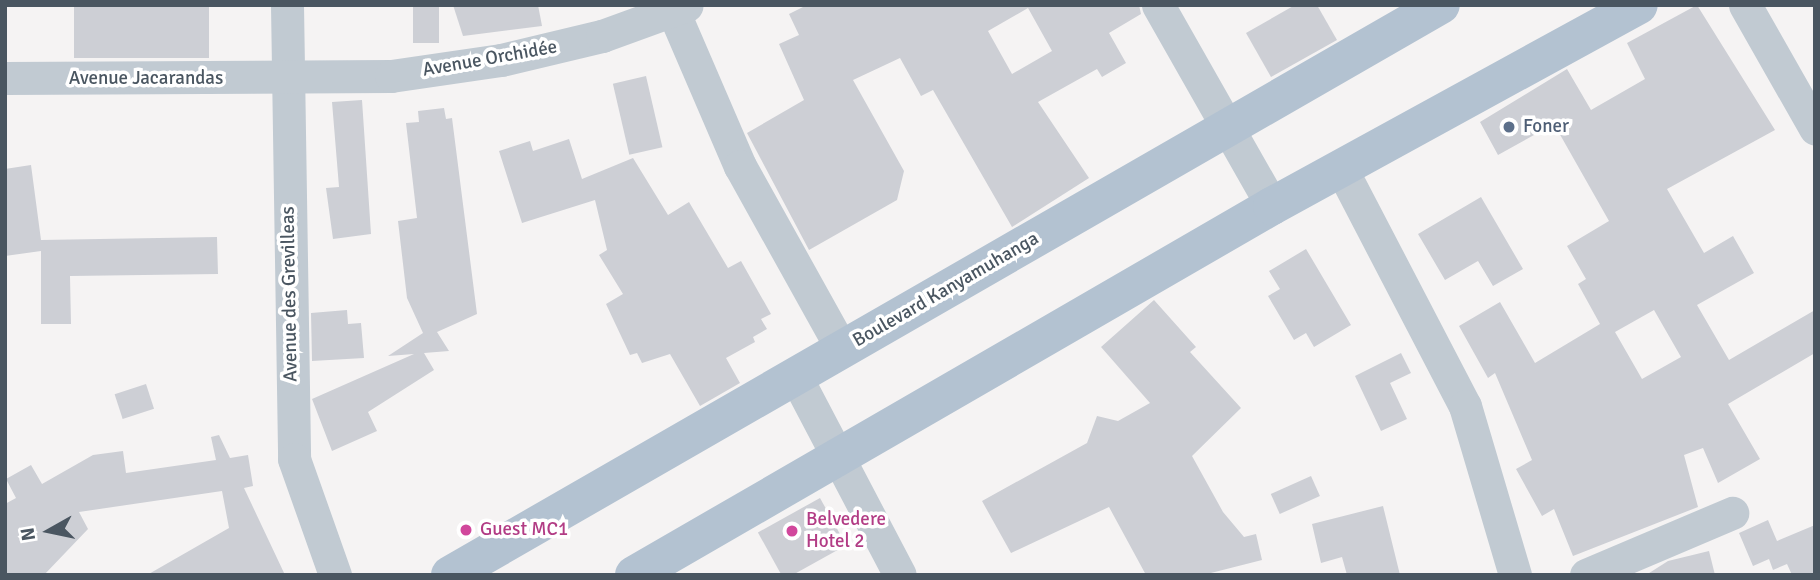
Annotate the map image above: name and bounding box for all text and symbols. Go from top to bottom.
street label: Avenue Orchidée [421,36,559,82]
street label: Avenue Jacarandas [69,68,223,90]
place label: Foner [1523,116,1569,138]
marker: Foner [1501,119,1517,135]
street label: Avenue des Grevilleas [277,206,303,382]
street label: Boulevard Kanyamuhanga [849,227,1043,353]
north arrow [14,496,84,566]
place label: Belvedere Hotel 2 [806,509,886,553]
place label: Guest MC1 [480,519,568,541]
marker: Guest MC1 [458,522,474,538]
marker: Belvedere Hotel 2 [784,523,800,539]
text: N [15,526,41,543]

